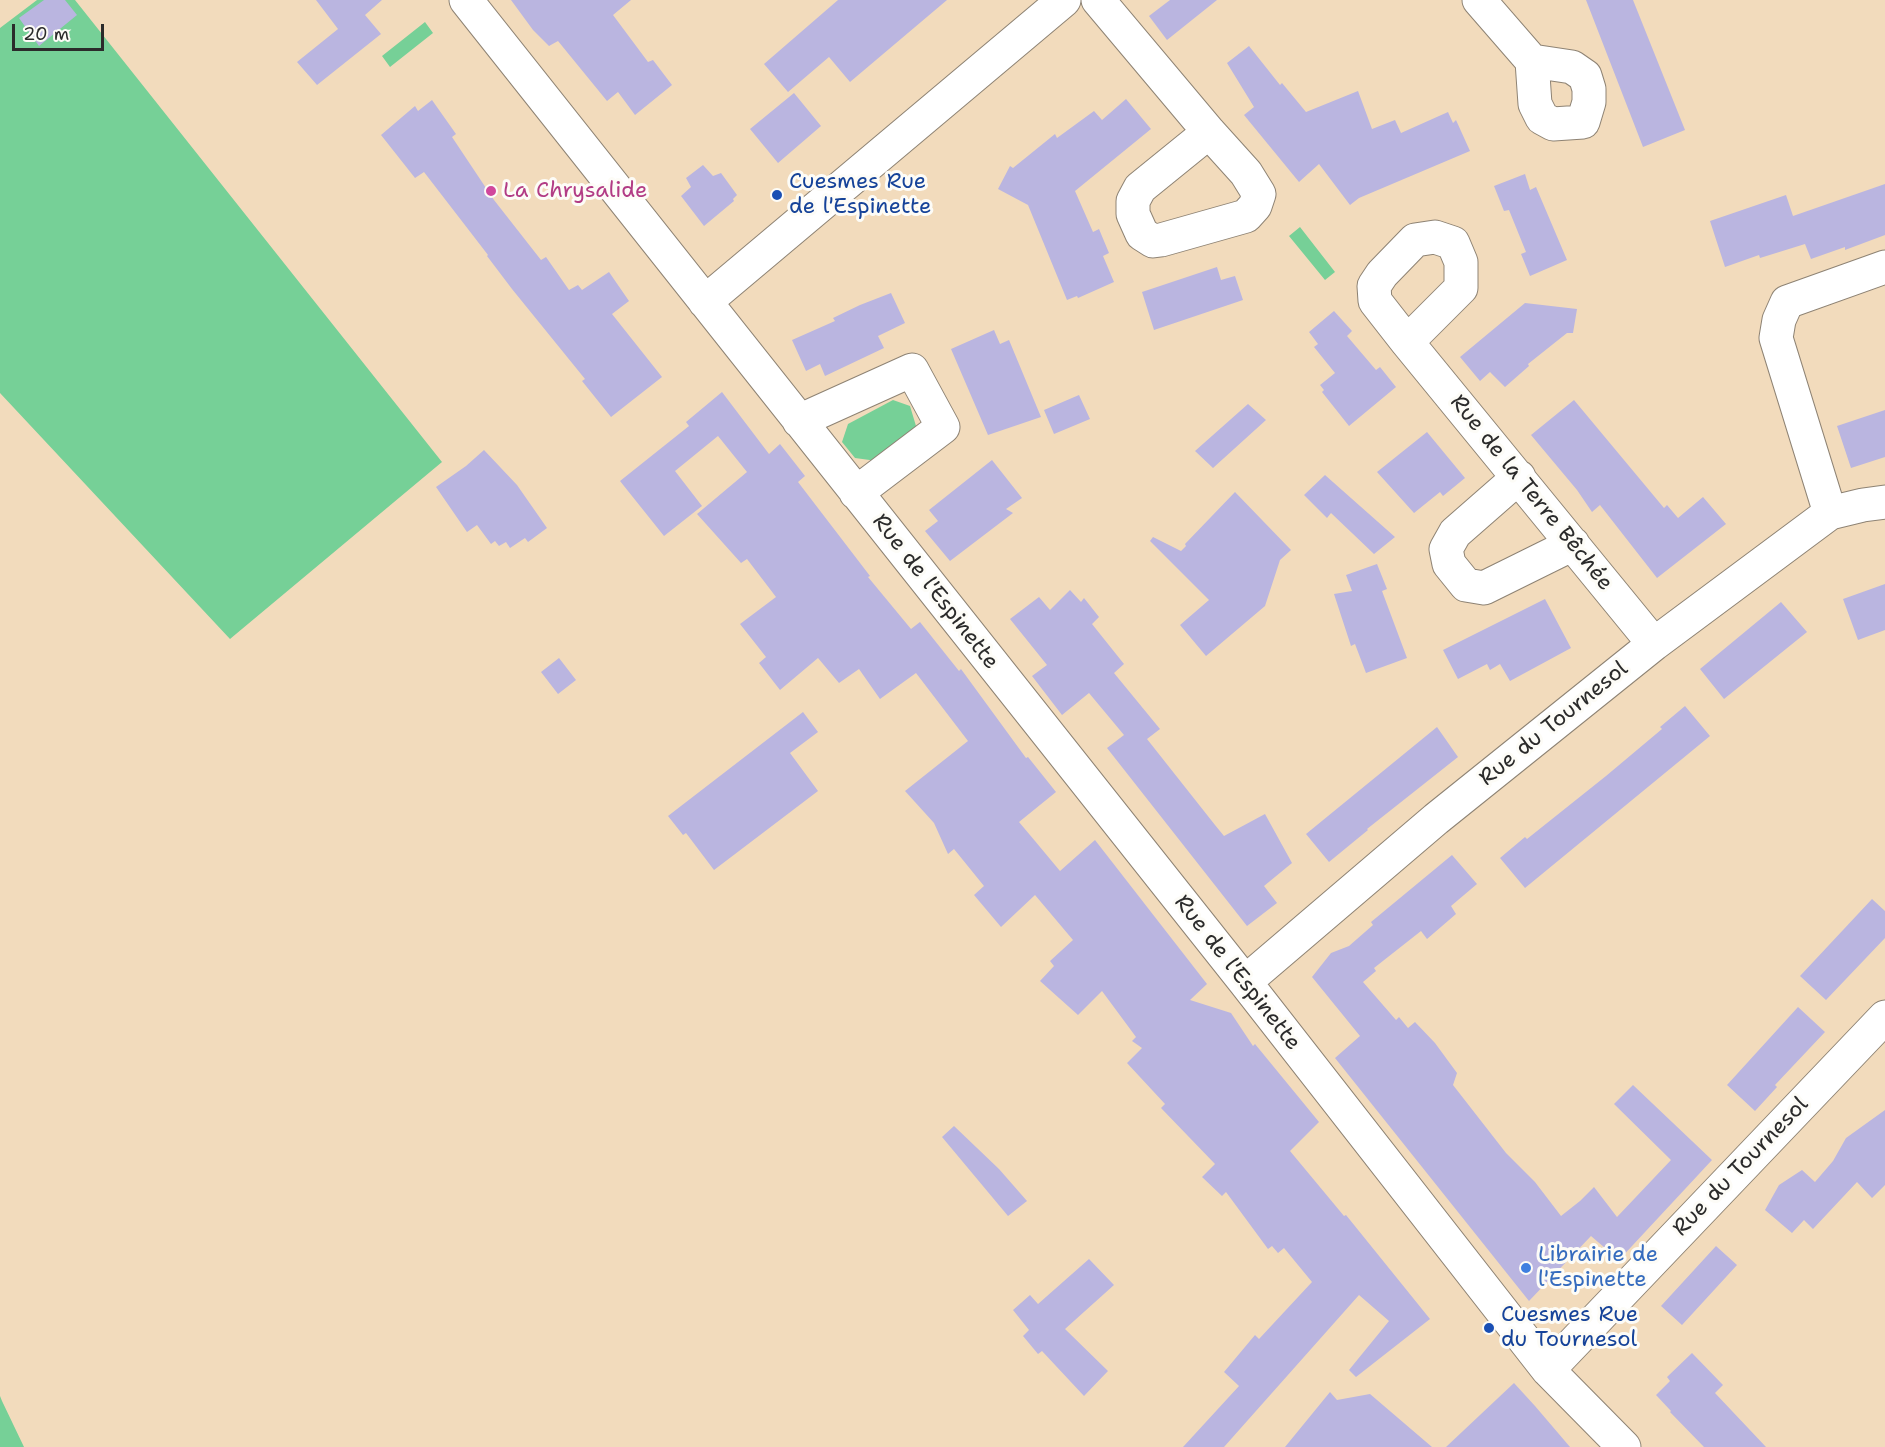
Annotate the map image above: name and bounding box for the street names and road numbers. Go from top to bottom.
street label: Rue de la Terre Bêchée [1444,390,1618,596]
street label: Rue de l'Espinette [866,509,1004,675]
street label: Rue du Tournesol [1474,656,1634,792]
street label: Rue de l'Espinette [1168,890,1306,1056]
street label: Rue du Tournesol [1668,1092,1814,1242]

